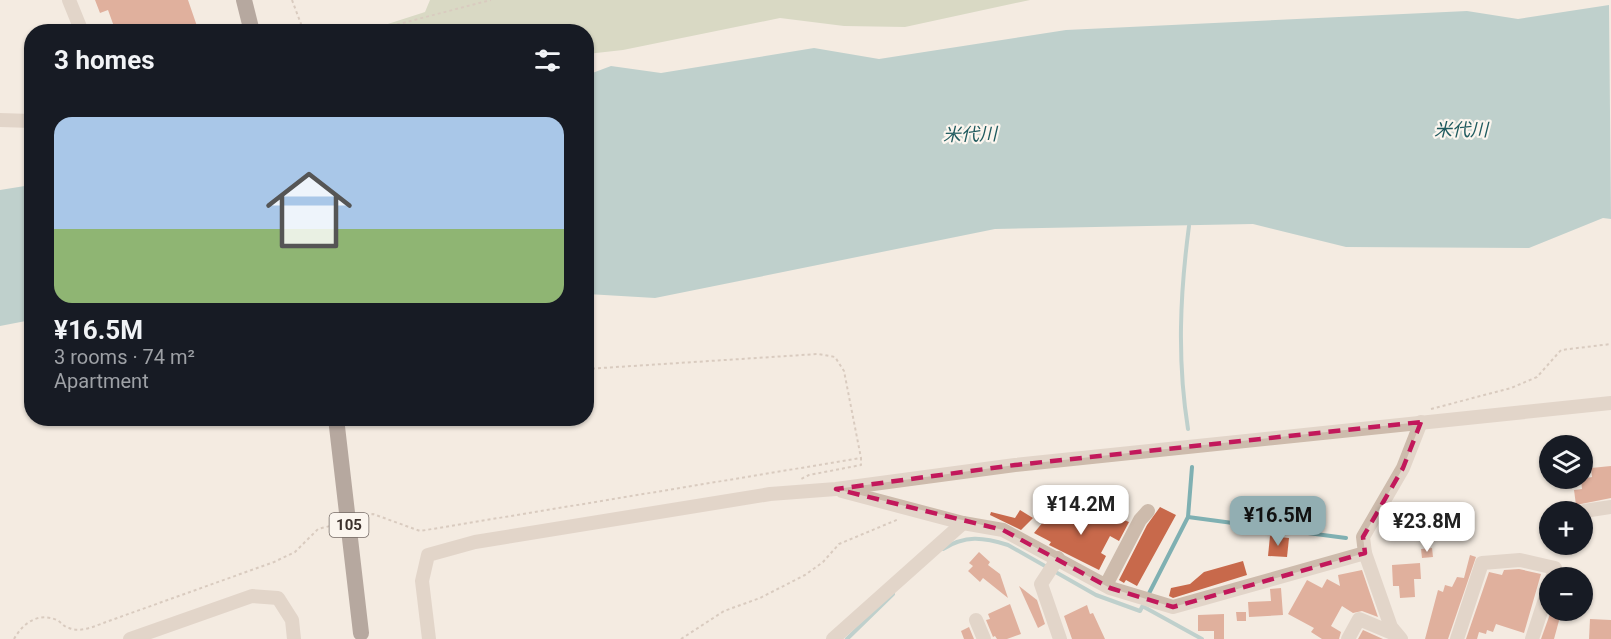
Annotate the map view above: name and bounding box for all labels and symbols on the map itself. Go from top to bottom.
water label: 米代川 [1434,119,1490,140]
water label: 米代川 [943,123,999,145]
pin: ¥14.2M [1032,485,1130,536]
pin: ¥16.5M [1229,496,1327,547]
pin: ¥23.8M [1378,502,1476,553]
road number: 105 [330,513,368,537]

